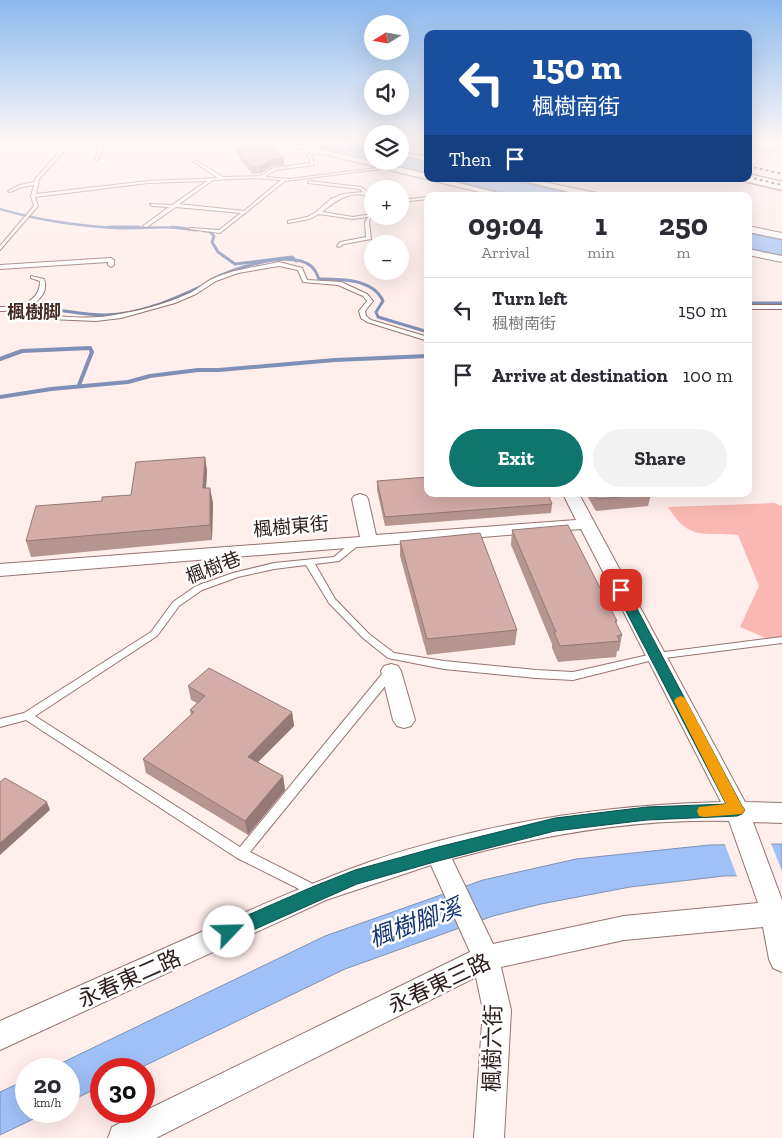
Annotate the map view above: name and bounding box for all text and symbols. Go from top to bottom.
north arrow [364,15,409,60]
map controls [364,15,409,280]
text: 150 m [532,46,622,88]
icon: left [449,50,514,115]
button: sound [364,70,409,115]
text: 楓樹南街 [532,93,620,120]
button: layers [364,125,409,170]
icon: arrive [501,145,529,173]
text: Then [449,148,491,171]
button: + [364,180,409,225]
text: 09:04 [468,207,543,243]
text: 1 [595,207,607,243]
text: 250 [659,207,708,243]
button: − [364,235,409,280]
text: Arrival [482,243,530,262]
text: min [587,243,615,262]
text: m [676,243,690,262]
text: Turn left [492,287,567,310]
icon: left [449,296,477,324]
text: 150 m [678,299,727,322]
district label: 楓樹脚 [7,301,61,323]
text: 楓樹南街 [492,314,556,333]
icon: arrive [449,361,477,389]
text: Arrive at destination [492,364,668,387]
text: 100 m [683,364,733,387]
button: Exit [449,429,583,487]
button: Share [593,429,727,487]
street label: 楓樹東街 [252,512,330,541]
street label: 楓樹巷 [182,547,244,588]
pin [600,569,642,611]
icon: arrive [607,576,635,604]
water label: 楓樹腳溪 [365,891,468,953]
position arrow [202,905,254,957]
street label: 永春東二路 [73,944,185,1013]
street label: 永春東三路 [384,948,495,1019]
street label: 楓樹六街 [478,1004,507,1092]
speed limit sign: 30 [90,1058,155,1123]
text: 20 [34,1069,61,1099]
text: km/h [34,1096,61,1110]

